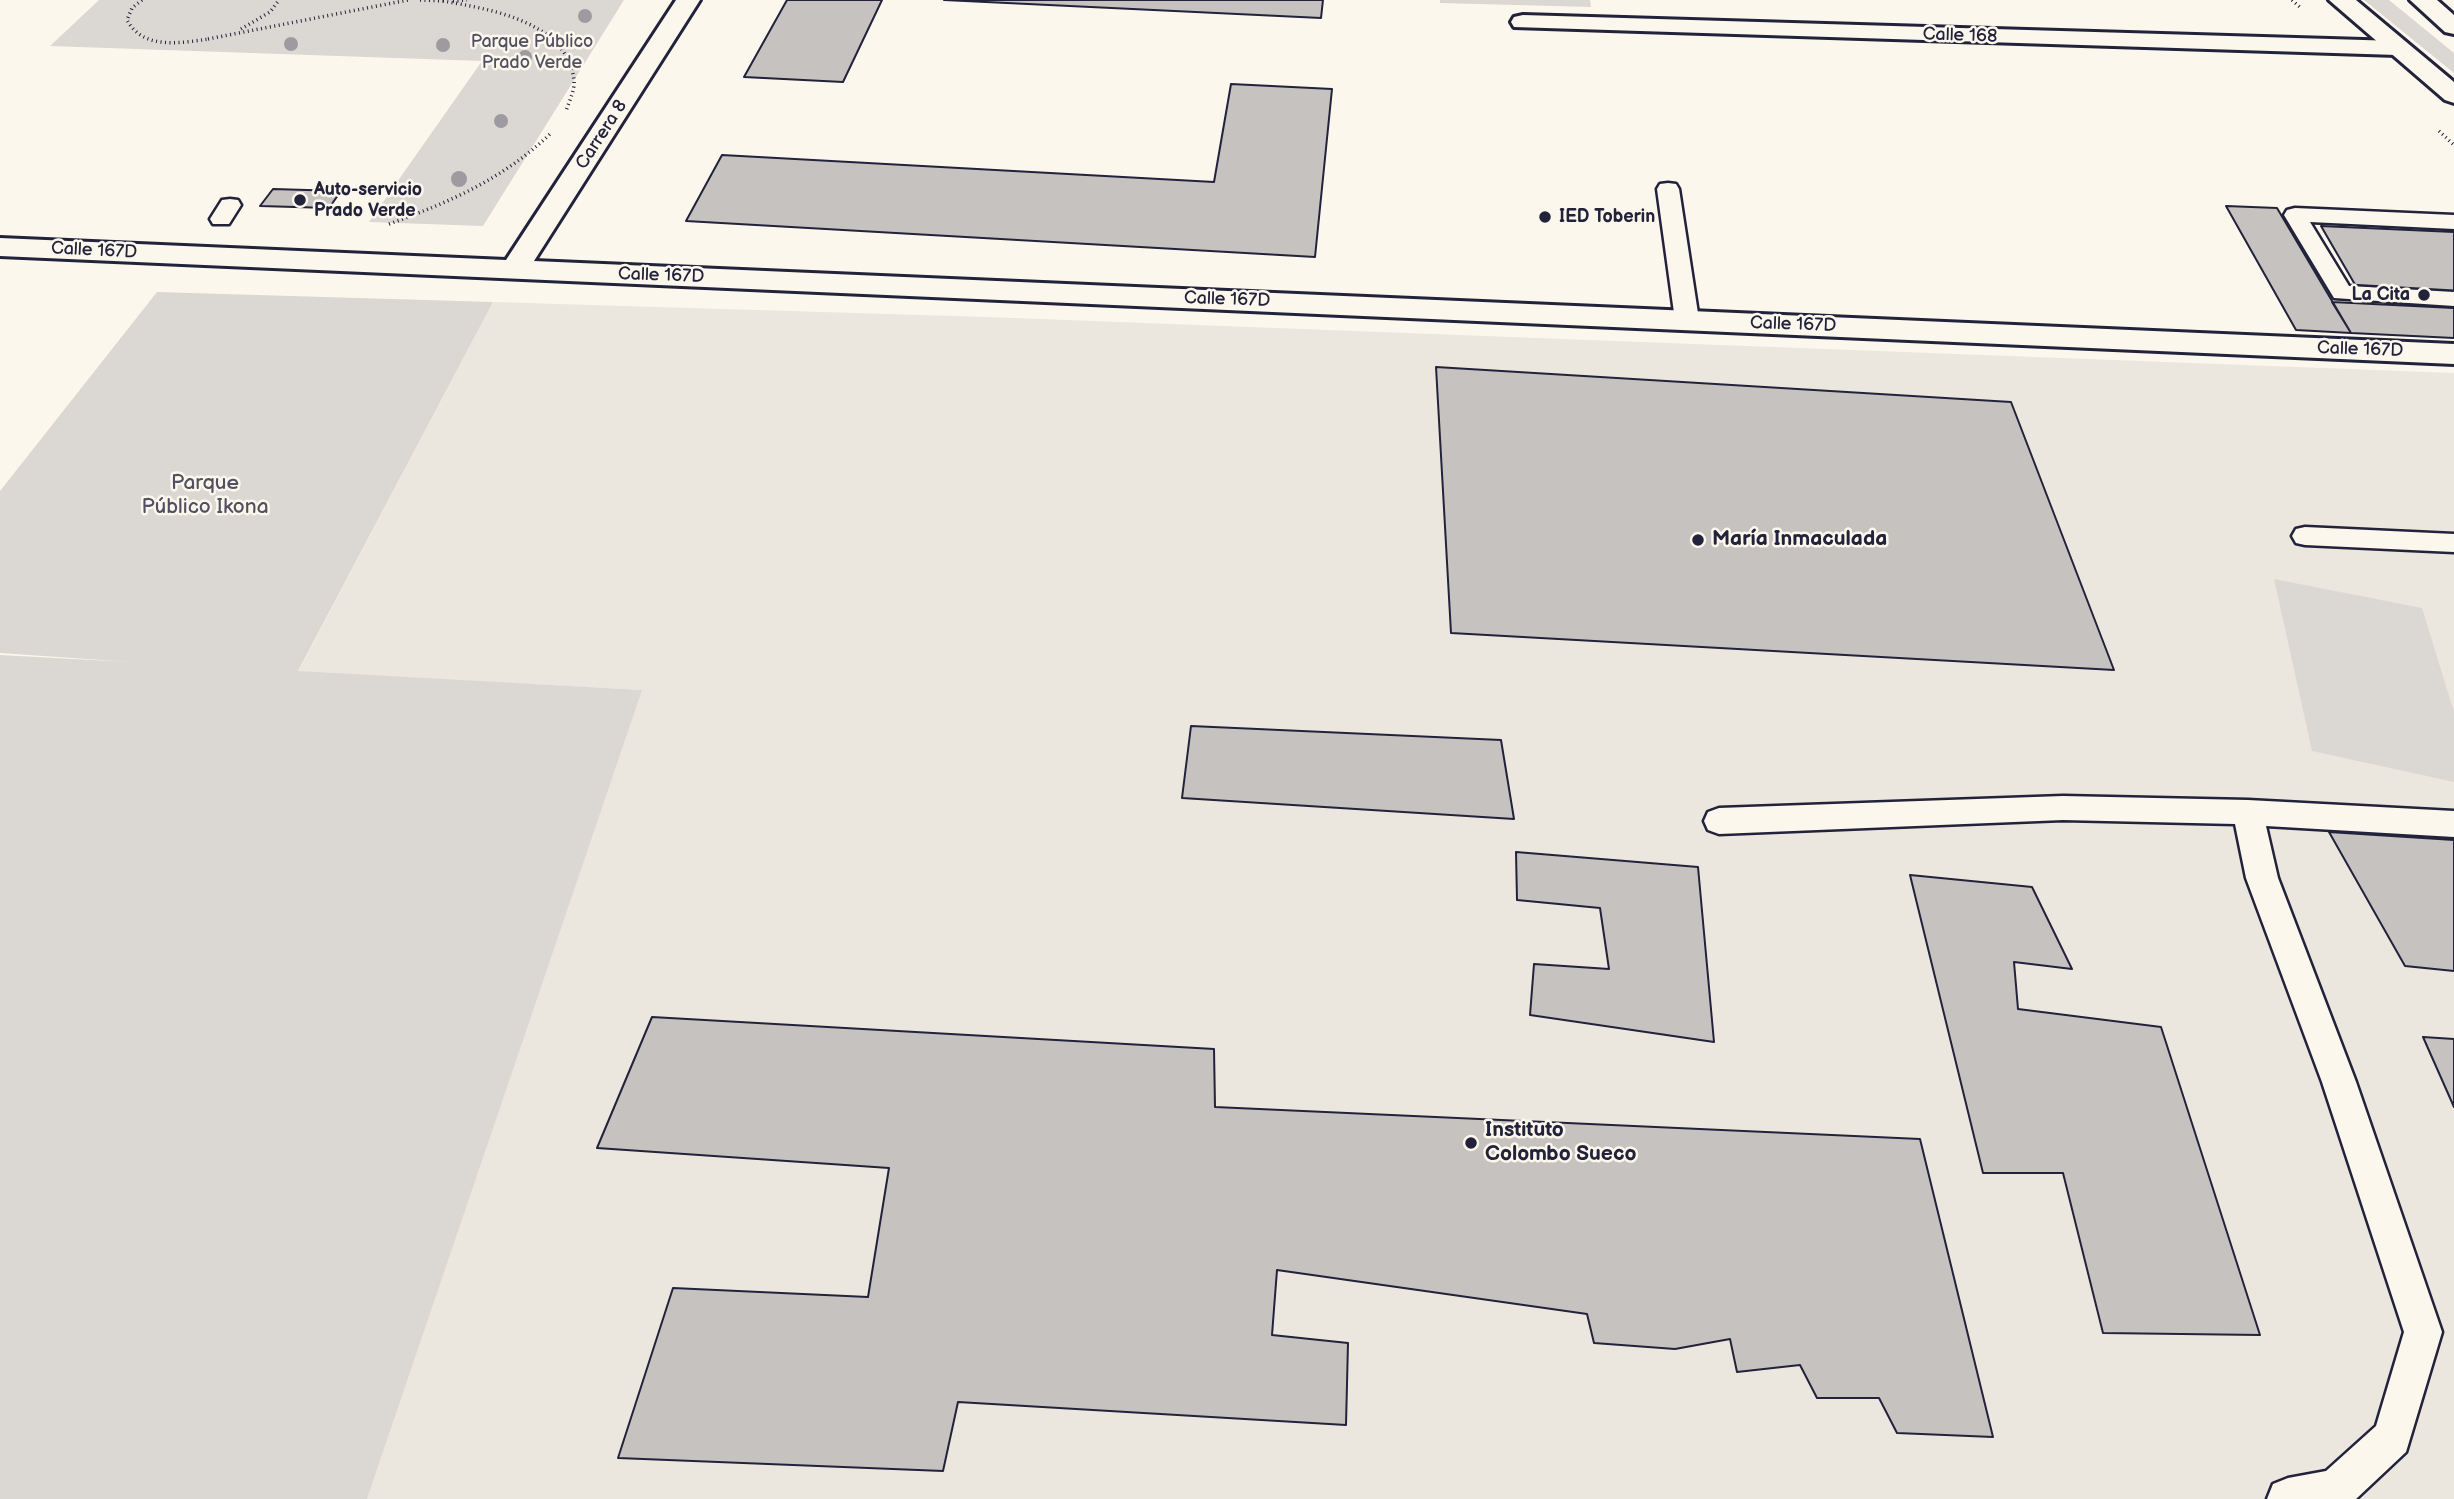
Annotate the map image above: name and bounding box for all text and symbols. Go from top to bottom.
street label: Calle 168 [1922,24,1998,48]
park label: Parque Público Prado Verde [471,31,593,74]
street label: Carrera 8 [572,96,632,174]
place label: Auto-servicio Prado Verde [314,179,422,222]
marker: Auto-servicio Prado Verde [292,192,308,208]
place label: IED Toberin [1559,206,1655,228]
marker: IED Toberin [1537,209,1553,225]
street label: Calle 167D [50,238,138,264]
street label: Calle 167D [617,264,705,288]
place label: La Cita [2351,284,2410,306]
marker: La Cita [2416,287,2432,303]
street label: Calle 167D [1183,288,1271,312]
street label: Calle 167D [1749,313,1837,337]
street label: Calle 167D [2316,338,2404,362]
park label: Parque Público Ikona [141,471,269,521]
place label: María Inmaculada [1712,527,1887,553]
marker: María Inmaculada [1690,532,1706,548]
place label: Instituto Colombo Sueco [1485,1118,1636,1168]
marker: Instituto Colombo Sueco [1463,1135,1479,1151]

